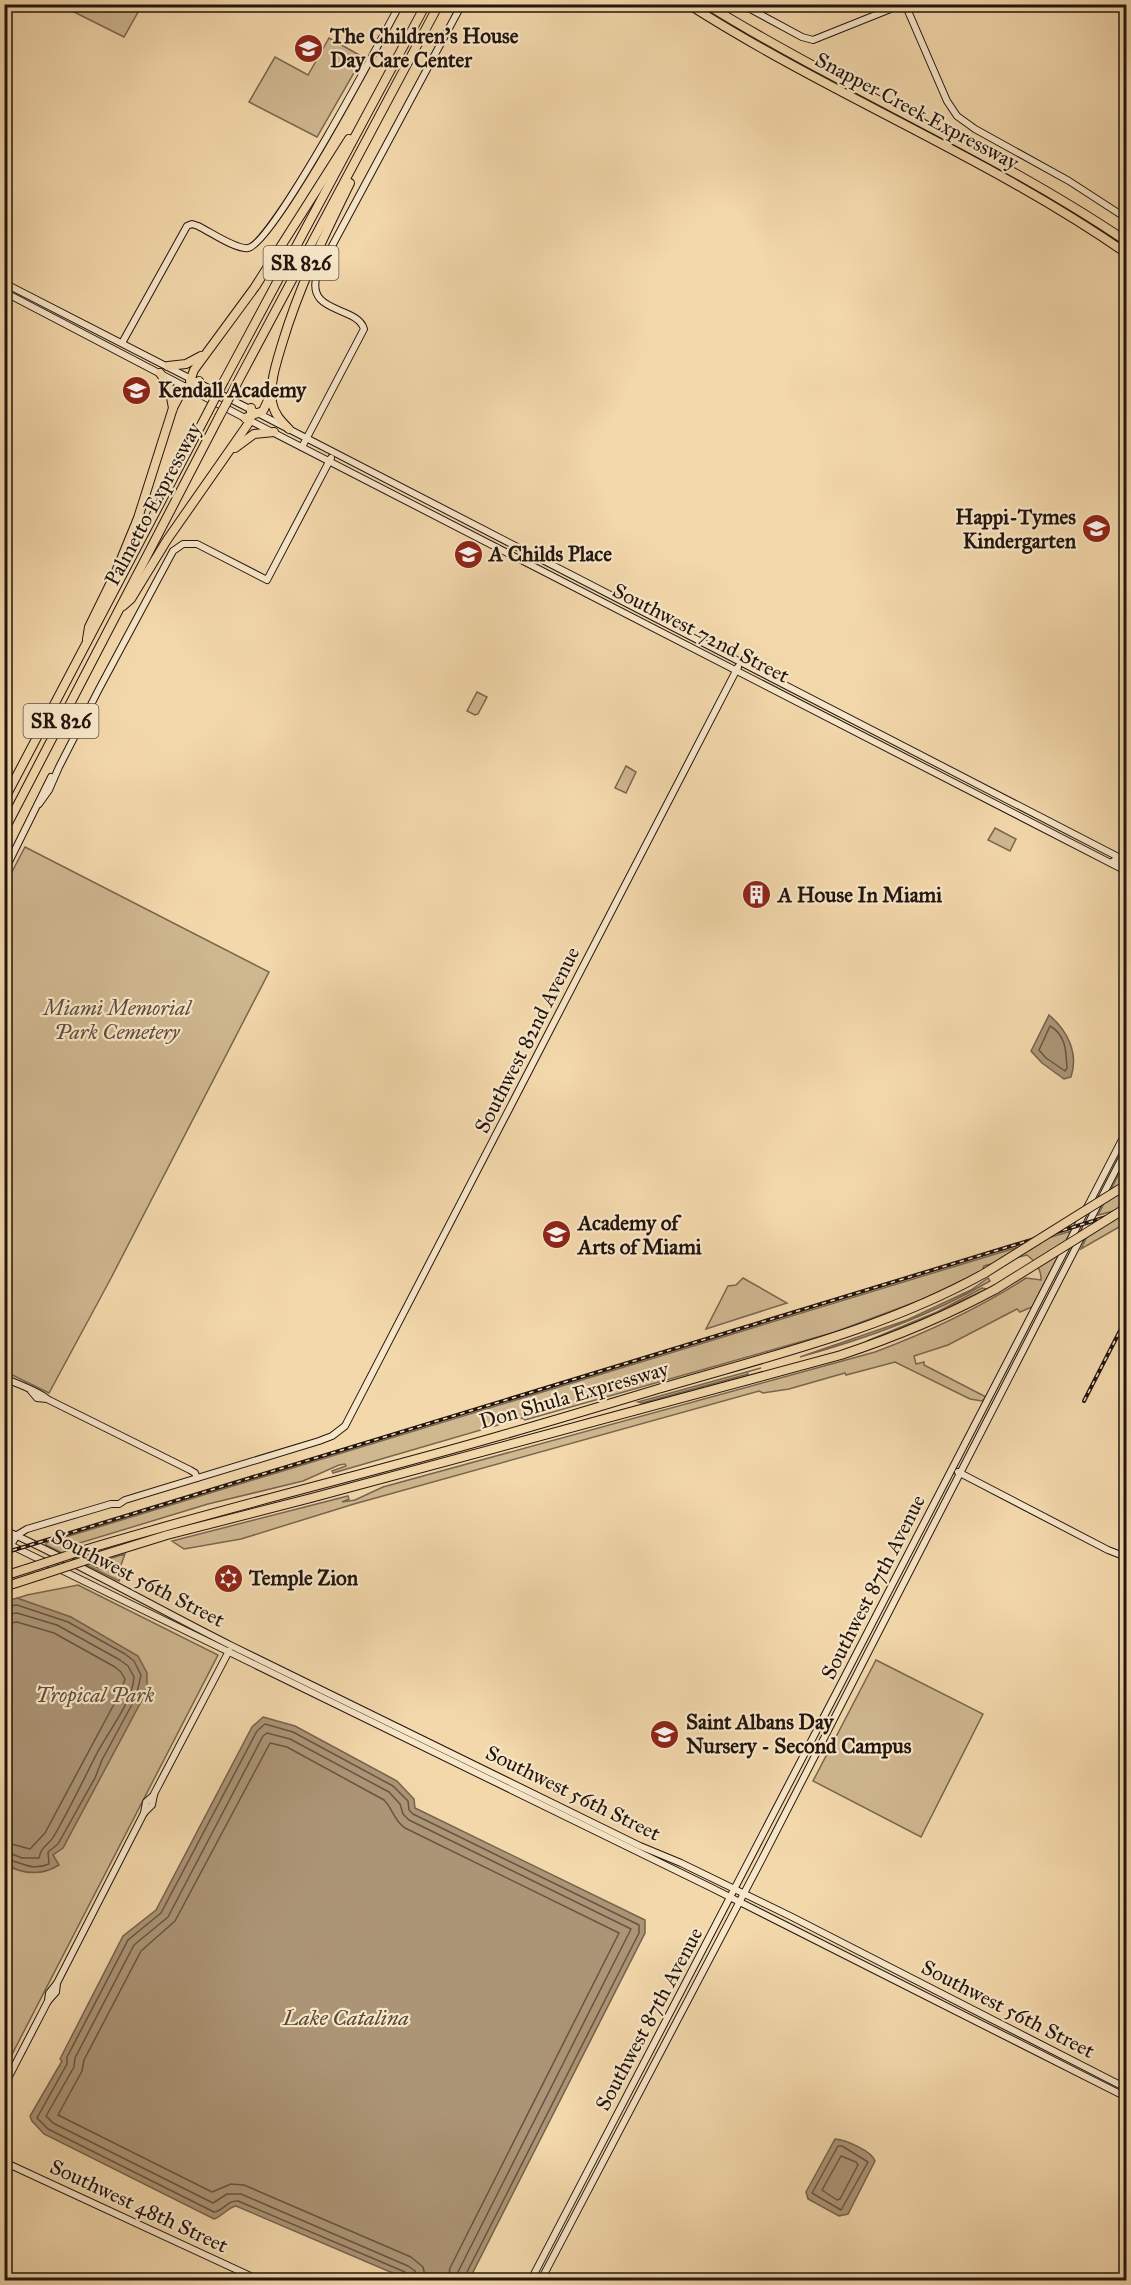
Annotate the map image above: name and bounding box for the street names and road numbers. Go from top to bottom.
street label: Snapper Creek Expressway [811,46,1024,176]
road number: SR 826 [264,246,338,280]
street label: Palmetto Expressway [99,417,208,590]
street label: Southwest 72nd Street [608,577,794,689]
road number: SR 826 [23,704,98,738]
street label: Southwest 82nd Avenue [469,942,585,1138]
street label: Don Shula Expressway [476,1355,673,1434]
street label: Southwest 87th Avenue [815,1490,931,1684]
street label: Southwest 56th Street [47,1523,230,1633]
street label: Southwest 56th Street [481,1739,665,1847]
street label: Southwest 87th Avenue [590,1923,708,2115]
street label: Southwest 56th Street [917,1954,1100,2064]
street label: Southwest 48th Street [46,2153,233,2259]

